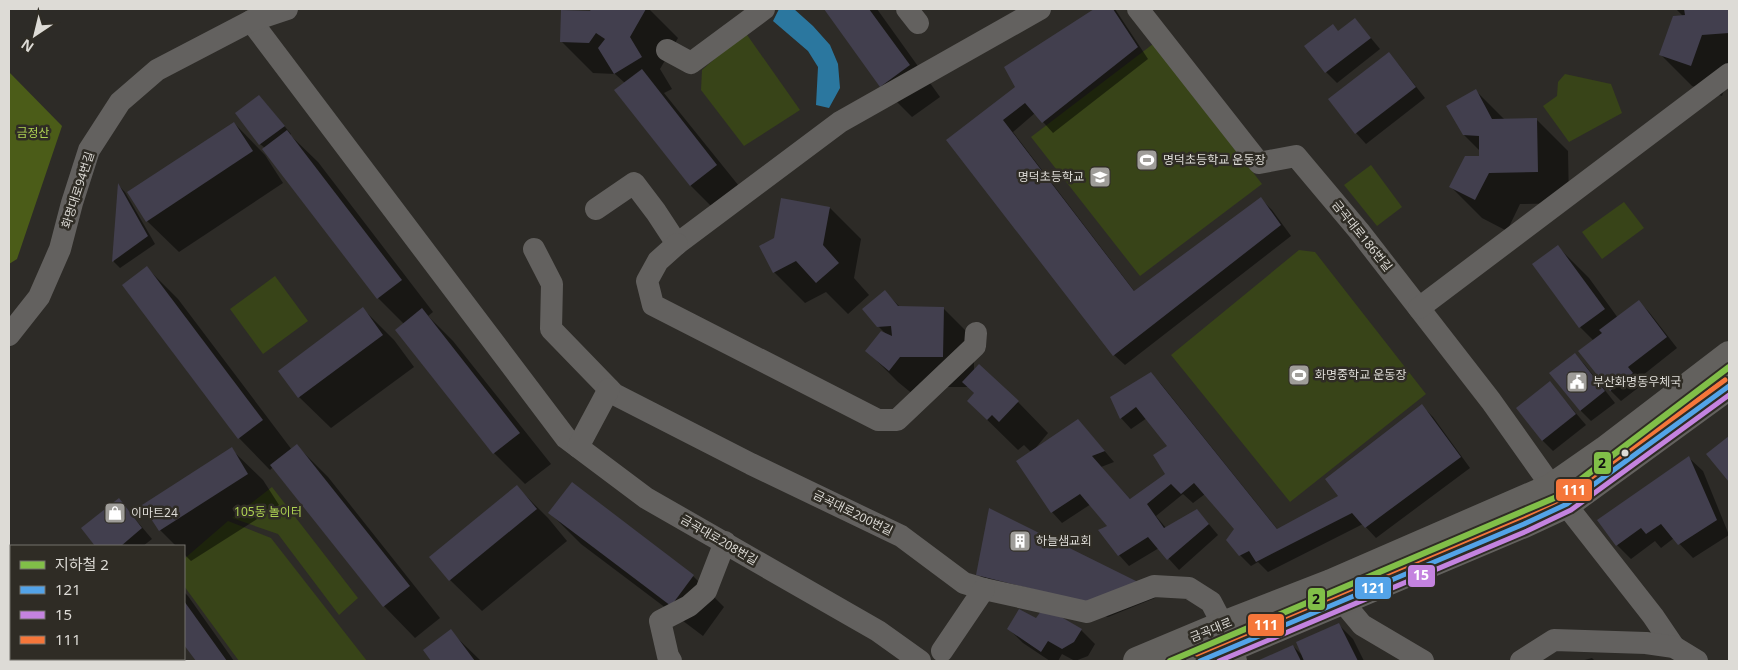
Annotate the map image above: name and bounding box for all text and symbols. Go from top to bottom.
north arrow [10,10,60,60]
text: N [17,35,37,57]
park label: 금정산 [16,124,50,141]
sports icon: 명덕초등학교 운동장 [1135,148,1159,172]
street label: 화명대로94번길 [57,149,98,230]
place label: 명덕초등학교 운동장 [1163,151,1265,168]
school or university icon: 명덕초등학교 [1088,165,1112,189]
place label: 명덕초등학교 [1018,168,1084,185]
street label: 금곡대로186번길 [1328,197,1396,275]
sports icon: 화명중학교 운동장 [1287,363,1311,387]
place label: 화명중학교 운동장 [1315,366,1406,383]
public building icon: 부산화명동우체국 [1565,370,1589,394]
place label: 부산화명동우체국 [1593,373,1681,390]
unlabelled marker [1620,448,1630,458]
line badge: 2 [1593,451,1612,475]
text: 2 [1598,453,1606,472]
line badge: 111 [1555,478,1593,502]
text: 111 [1562,480,1586,499]
street label: 금곡대로200번길 [810,486,896,539]
shop icon: 이마트24 [103,501,127,525]
park label: 105동 놀이터 [234,503,302,520]
place label: 이마트24 [131,504,178,521]
street label: 금곡대로208번길 [677,510,761,569]
building icon: 하늘샘교회 [1008,529,1032,553]
place label: 하늘샘교회 [1036,532,1091,549]
legend [10,545,185,660]
text: 지하철 2 [55,554,109,574]
line badge: 15 [1407,564,1436,588]
text: 15 [1413,565,1429,584]
line badge: 121 [1354,576,1392,600]
text: 121 [1361,578,1385,597]
text: 121 [55,579,81,599]
line badge: 2 [1307,587,1326,611]
text: 2 [1312,589,1320,608]
text: 15 [55,604,72,624]
street label: 금곡대로 [1187,613,1234,646]
line badge: 111 [1247,613,1285,637]
text: 111 [1254,615,1278,634]
text: 111 [55,629,81,649]

